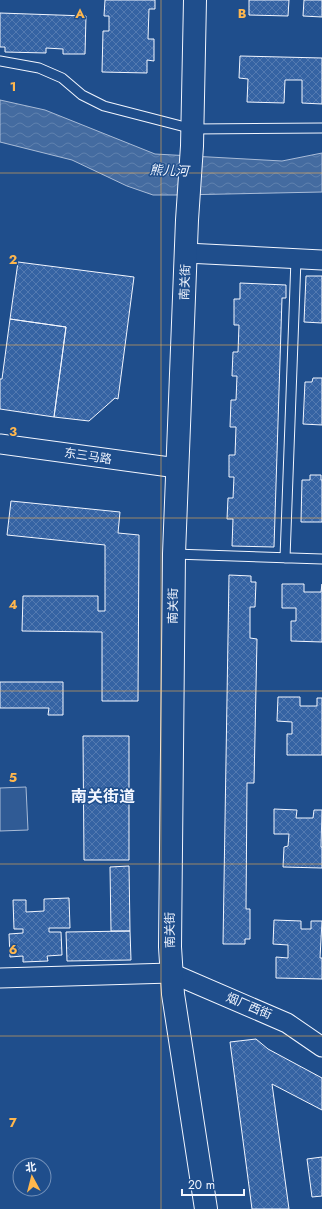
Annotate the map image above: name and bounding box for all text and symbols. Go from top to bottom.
text: A [74,4,85,23]
text: B [238,4,247,23]
text: 1 [10,77,16,96]
water label: 熊儿河 [149,160,192,181]
text: 2 [9,250,17,269]
street label: 南关街 [175,264,195,300]
text: 3 [9,422,17,441]
street label: 东三马路 [63,444,113,468]
street label: 南关街 [164,588,182,624]
text: 4 [8,595,18,614]
text: 5 [9,768,17,787]
district label: 南关街道 [71,785,135,808]
street label: 南关街 [161,912,179,948]
text: 6 [9,940,18,959]
street label: 烟厂西街 [223,988,275,1024]
text: 7 [9,1113,17,1132]
north arrow [12,1157,52,1197]
text: 北 [24,1158,37,1176]
scale bar [182,1171,244,1197]
text: 20 m [188,1176,215,1194]

